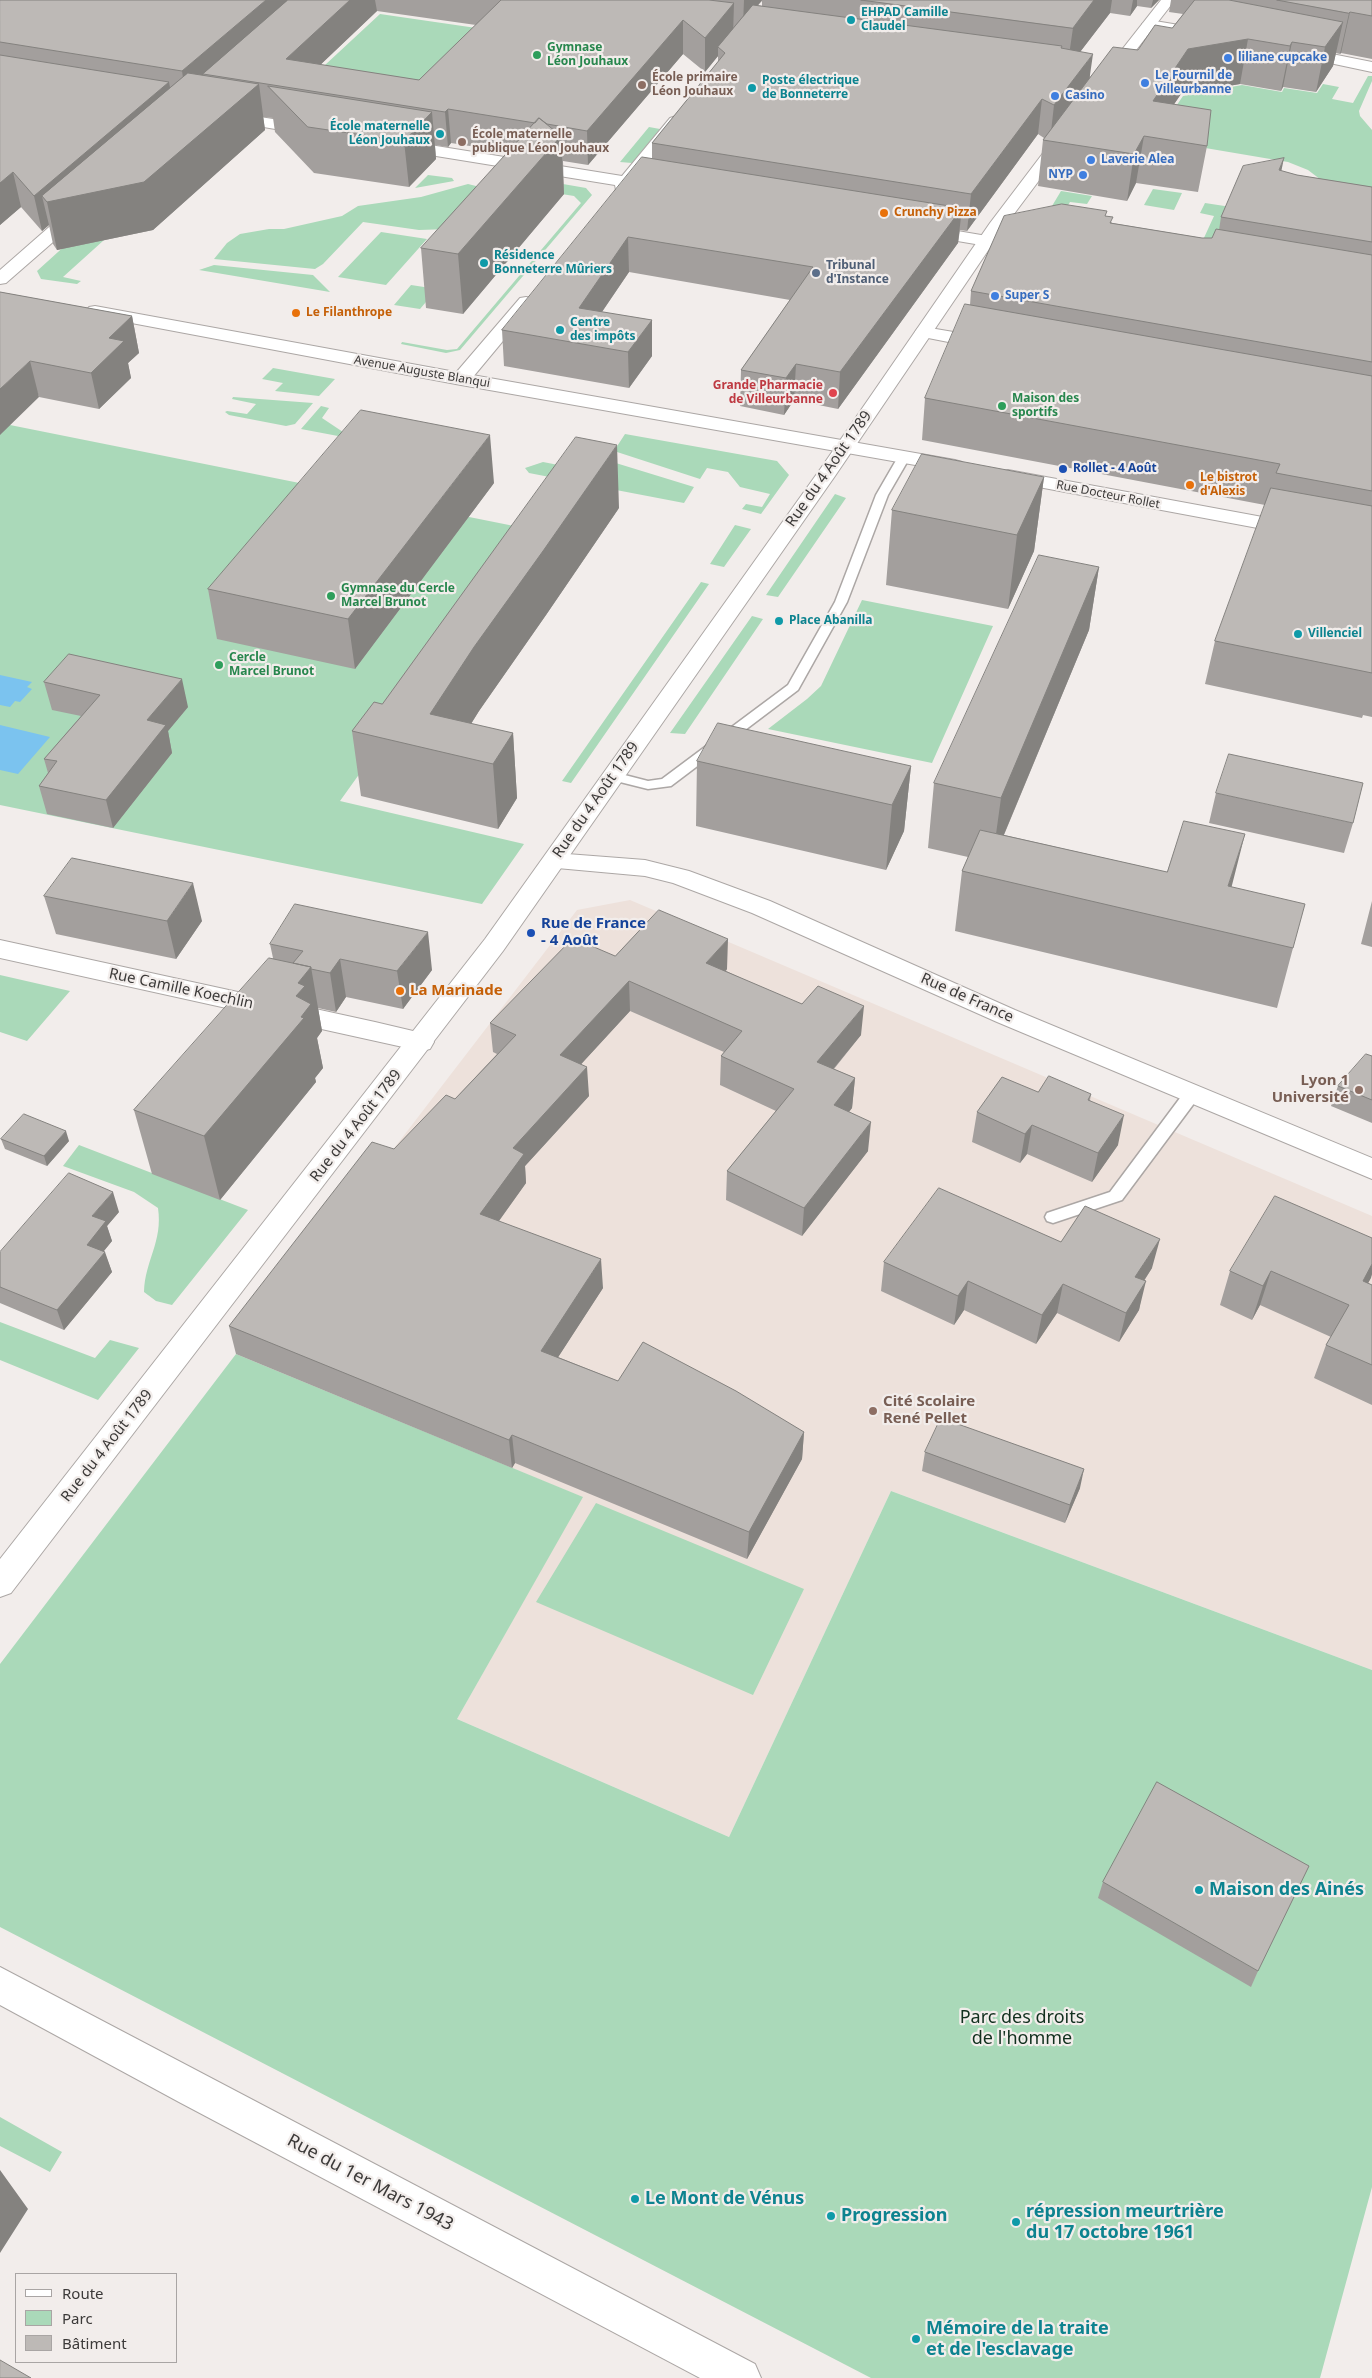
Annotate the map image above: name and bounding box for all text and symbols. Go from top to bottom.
place label: EHPAD Camille Claudel [861,6,948,34]
marker: EHPAD Camille Claudel [845,14,857,26]
place label: Gymnase Léon Jouhaux [547,41,628,69]
marker: Gymnase Léon Jouhaux [531,49,543,61]
place label: liliane cupcake [1238,51,1327,65]
marker: liliane cupcake [1222,52,1234,64]
place label: Le Fournil de Villeurbanne [1155,69,1232,97]
place label: École primaire Léon Jouhaux [652,71,738,99]
place label: Poste électrique de Bonneterre [762,74,859,102]
marker: Le Fournil de Villeurbanne [1139,77,1151,89]
marker: École primaire Léon Jouhaux [636,79,648,91]
marker: Poste électrique de Bonneterre [746,82,758,94]
place label: Casino [1065,89,1105,103]
marker: Casino [1049,90,1061,102]
place label: École maternelle Léon Jouhaux [330,120,430,148]
marker: École maternelle Léon Jouhaux [434,128,446,140]
place label: École maternelle publique Léon Jouhaux [472,128,609,156]
marker: École maternelle publique Léon Jouhaux [456,136,468,148]
place label: Laverie Alea [1101,153,1174,167]
marker: Laverie Alea [1085,154,1097,166]
place label: NYP [1048,168,1073,182]
marker: NYP [1077,169,1089,181]
place label: Crunchy Pizza [894,206,977,220]
marker: Crunchy Pizza [878,207,890,219]
place label: Résidence Bonneterre Mûriers [494,249,612,277]
marker: Résidence Bonneterre Mûriers [478,257,490,269]
place label: Tribunal d'Instance [826,259,889,287]
marker: Tribunal d'Instance [810,267,822,279]
place label: Super S [1005,289,1049,303]
marker: Super S [989,290,1001,302]
place label: Le Filanthrope [306,306,392,320]
marker: Le Filanthrope [290,307,302,319]
place label: Centre des impôts [570,316,635,344]
marker: Centre des impôts [554,324,566,336]
street label: Avenue Auguste Blanqui [353,353,491,391]
place label: Grande Pharmacie de Villeurbanne [713,379,823,407]
marker: Grande Pharmacie de Villeurbanne [827,387,839,399]
place label: Maison des sportifs [1012,392,1079,420]
marker: Maison des sportifs [996,400,1008,412]
street label: Rue du 4 Août 1789 [782,408,876,530]
place label: Rollet - 4 Août [1073,462,1157,476]
marker: Rollet - 4 Août [1057,463,1069,475]
place label: Le bistrot d'Alexis [1200,471,1257,499]
street label: Rue Docteur Rollet [1055,478,1161,512]
marker: Le bistrot d'Alexis [1184,479,1196,491]
place label: Gymnase du Cercle Marcel Brunot [341,582,455,610]
marker: Gymnase du Cercle Marcel Brunot [325,590,337,602]
place label: Place Abanilla [789,614,872,628]
marker: Place Abanilla [773,615,785,627]
place label: Villenciel [1308,627,1362,641]
marker: Villenciel [1292,628,1304,640]
place label: Cercle Marcel Brunot [229,651,314,679]
marker: Cercle Marcel Brunot [213,659,225,671]
street label: Rue du 4 Août 1789 [549,739,643,861]
place label: Rue de France - 4 Août [541,915,646,950]
marker: Rue de France - 4 Août [525,927,537,939]
street label: Rue Camille Koechlin [107,965,255,1013]
street label: Rue de France [918,970,1016,1026]
place label: La Marinade [410,982,503,1000]
marker: La Marinade [394,985,406,997]
street label: Rue du 4 Août 1789 [307,1066,405,1186]
place label: Lyon 1 Université [1272,1072,1349,1107]
marker: Lyon 1 Université [1353,1084,1365,1096]
street label: Rue du 4 Août 1789 [58,1386,156,1506]
place label: Cité Scolaire René Pellet [883,1393,975,1428]
marker: Cité Scolaire René Pellet [867,1405,879,1417]
place label: Maison des Ainés [1209,1879,1364,1901]
marker: Maison des Ainés [1193,1884,1205,1896]
park label: Parc des droits de l'homme [960,2007,1084,2050]
street label: Rue du 1er Mars 1943 [283,2130,457,2236]
place label: Le Mont de Vénus [645,2188,804,2210]
marker: Le Mont de Vénus [629,2193,641,2205]
place label: répression meurtrière du 17 octobre 1961 [1026,2201,1224,2244]
place label: Progression [841,2205,947,2227]
marker: Progression [825,2210,837,2222]
marker: répression meurtrière du 17 octobre 1961 [1010,2216,1022,2228]
legend [15,2273,178,2363]
text: Route [62,2283,104,2303]
text: Parc [62,2308,93,2328]
place label: Mémoire de la traite et de l'esclavage [926,2318,1109,2360]
text: Bâtiment [62,2333,127,2353]
marker: Mémoire de la traite et de l'esclavage [910,2333,922,2345]

